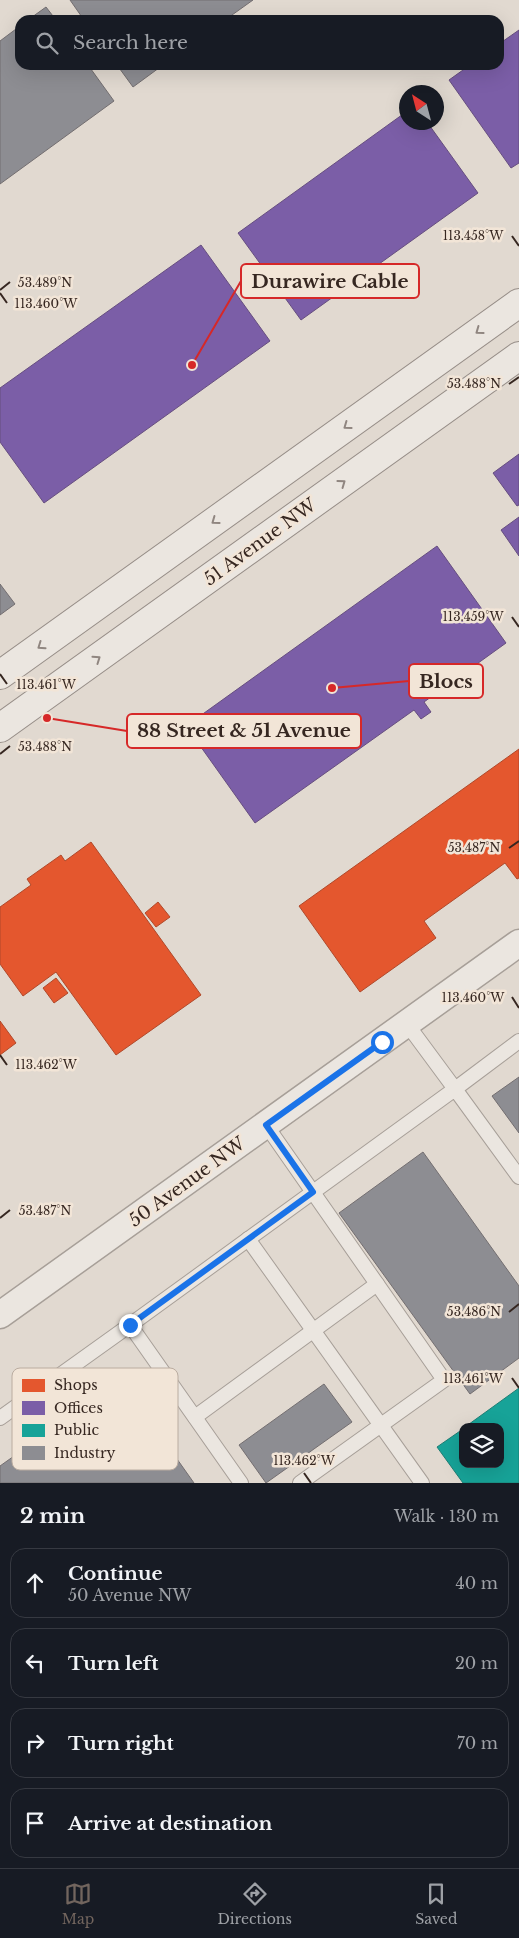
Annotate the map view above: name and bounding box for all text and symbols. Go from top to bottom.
search box [15,15,504,70]
icon: search [33,29,61,57]
text: Search here [73,31,188,54]
north arrow [399,85,444,130]
text: 113.458°W [443,228,504,243]
callout: Durawire Cable [241,264,419,298]
text: Durawire Cable [251,270,409,293]
text: 53.489°N [18,275,72,290]
text: 113.460°W [15,296,78,311]
one-way arrow [476,325,485,334]
text: 53.488°N [447,376,501,391]
one-way arrow [343,420,353,429]
one-way arrow [337,480,346,489]
street label: 51 Avenue NW [199,493,321,590]
one-way arrow [211,515,221,524]
text: 113.459°W [442,609,504,624]
one-way arrow [37,640,47,649]
one-way arrow [91,656,100,665]
callout: Blocs [409,664,483,698]
text: Blocs [419,670,473,693]
text: 113.461°W [16,677,77,692]
callout: 88 Street & 51 Avenue [127,714,361,748]
text: 88 Street & 51 Avenue [137,719,351,742]
text: 53.488°N [18,739,72,754]
text: 53.487°N [448,840,501,855]
text: 113.460°W [442,990,505,1005]
route start [371,1031,394,1054]
text: 113.462°W [15,1057,78,1072]
street label: 50 Avenue NW [124,1132,250,1232]
text: 53.487°N [19,1203,72,1218]
text: 53.486°N [447,1304,501,1319]
route end [119,1314,142,1337]
legend [12,1368,178,1470]
text: 113.461°W [443,1371,504,1386]
text: Shops [54,1376,98,1394]
text: Offices [54,1399,103,1417]
text: Public [54,1421,99,1439]
map controls [459,1423,504,1468]
button: layers [459,1423,504,1468]
text: Industry [54,1444,116,1462]
text: 113.462°W [273,1453,336,1468]
text: 2 min [20,1503,85,1529]
text: Walk · 130 m [394,1506,499,1526]
text: Continue [68,1562,163,1585]
icon: ahead [21,1569,49,1597]
text: 40 m [455,1573,498,1593]
text: 50 Avenue NW [68,1585,191,1605]
icon: left [21,1649,49,1677]
text: Turn left [68,1652,159,1675]
text: 20 m [455,1653,498,1673]
icon: right [21,1729,49,1757]
text: Turn right [68,1732,174,1755]
text: 70 m [457,1733,498,1753]
icon: arrive [21,1809,49,1837]
text: Arrive at destination [68,1812,272,1835]
tab: Map [62,1880,94,1928]
tab: Directions [217,1880,292,1928]
tab: Saved [415,1880,457,1928]

